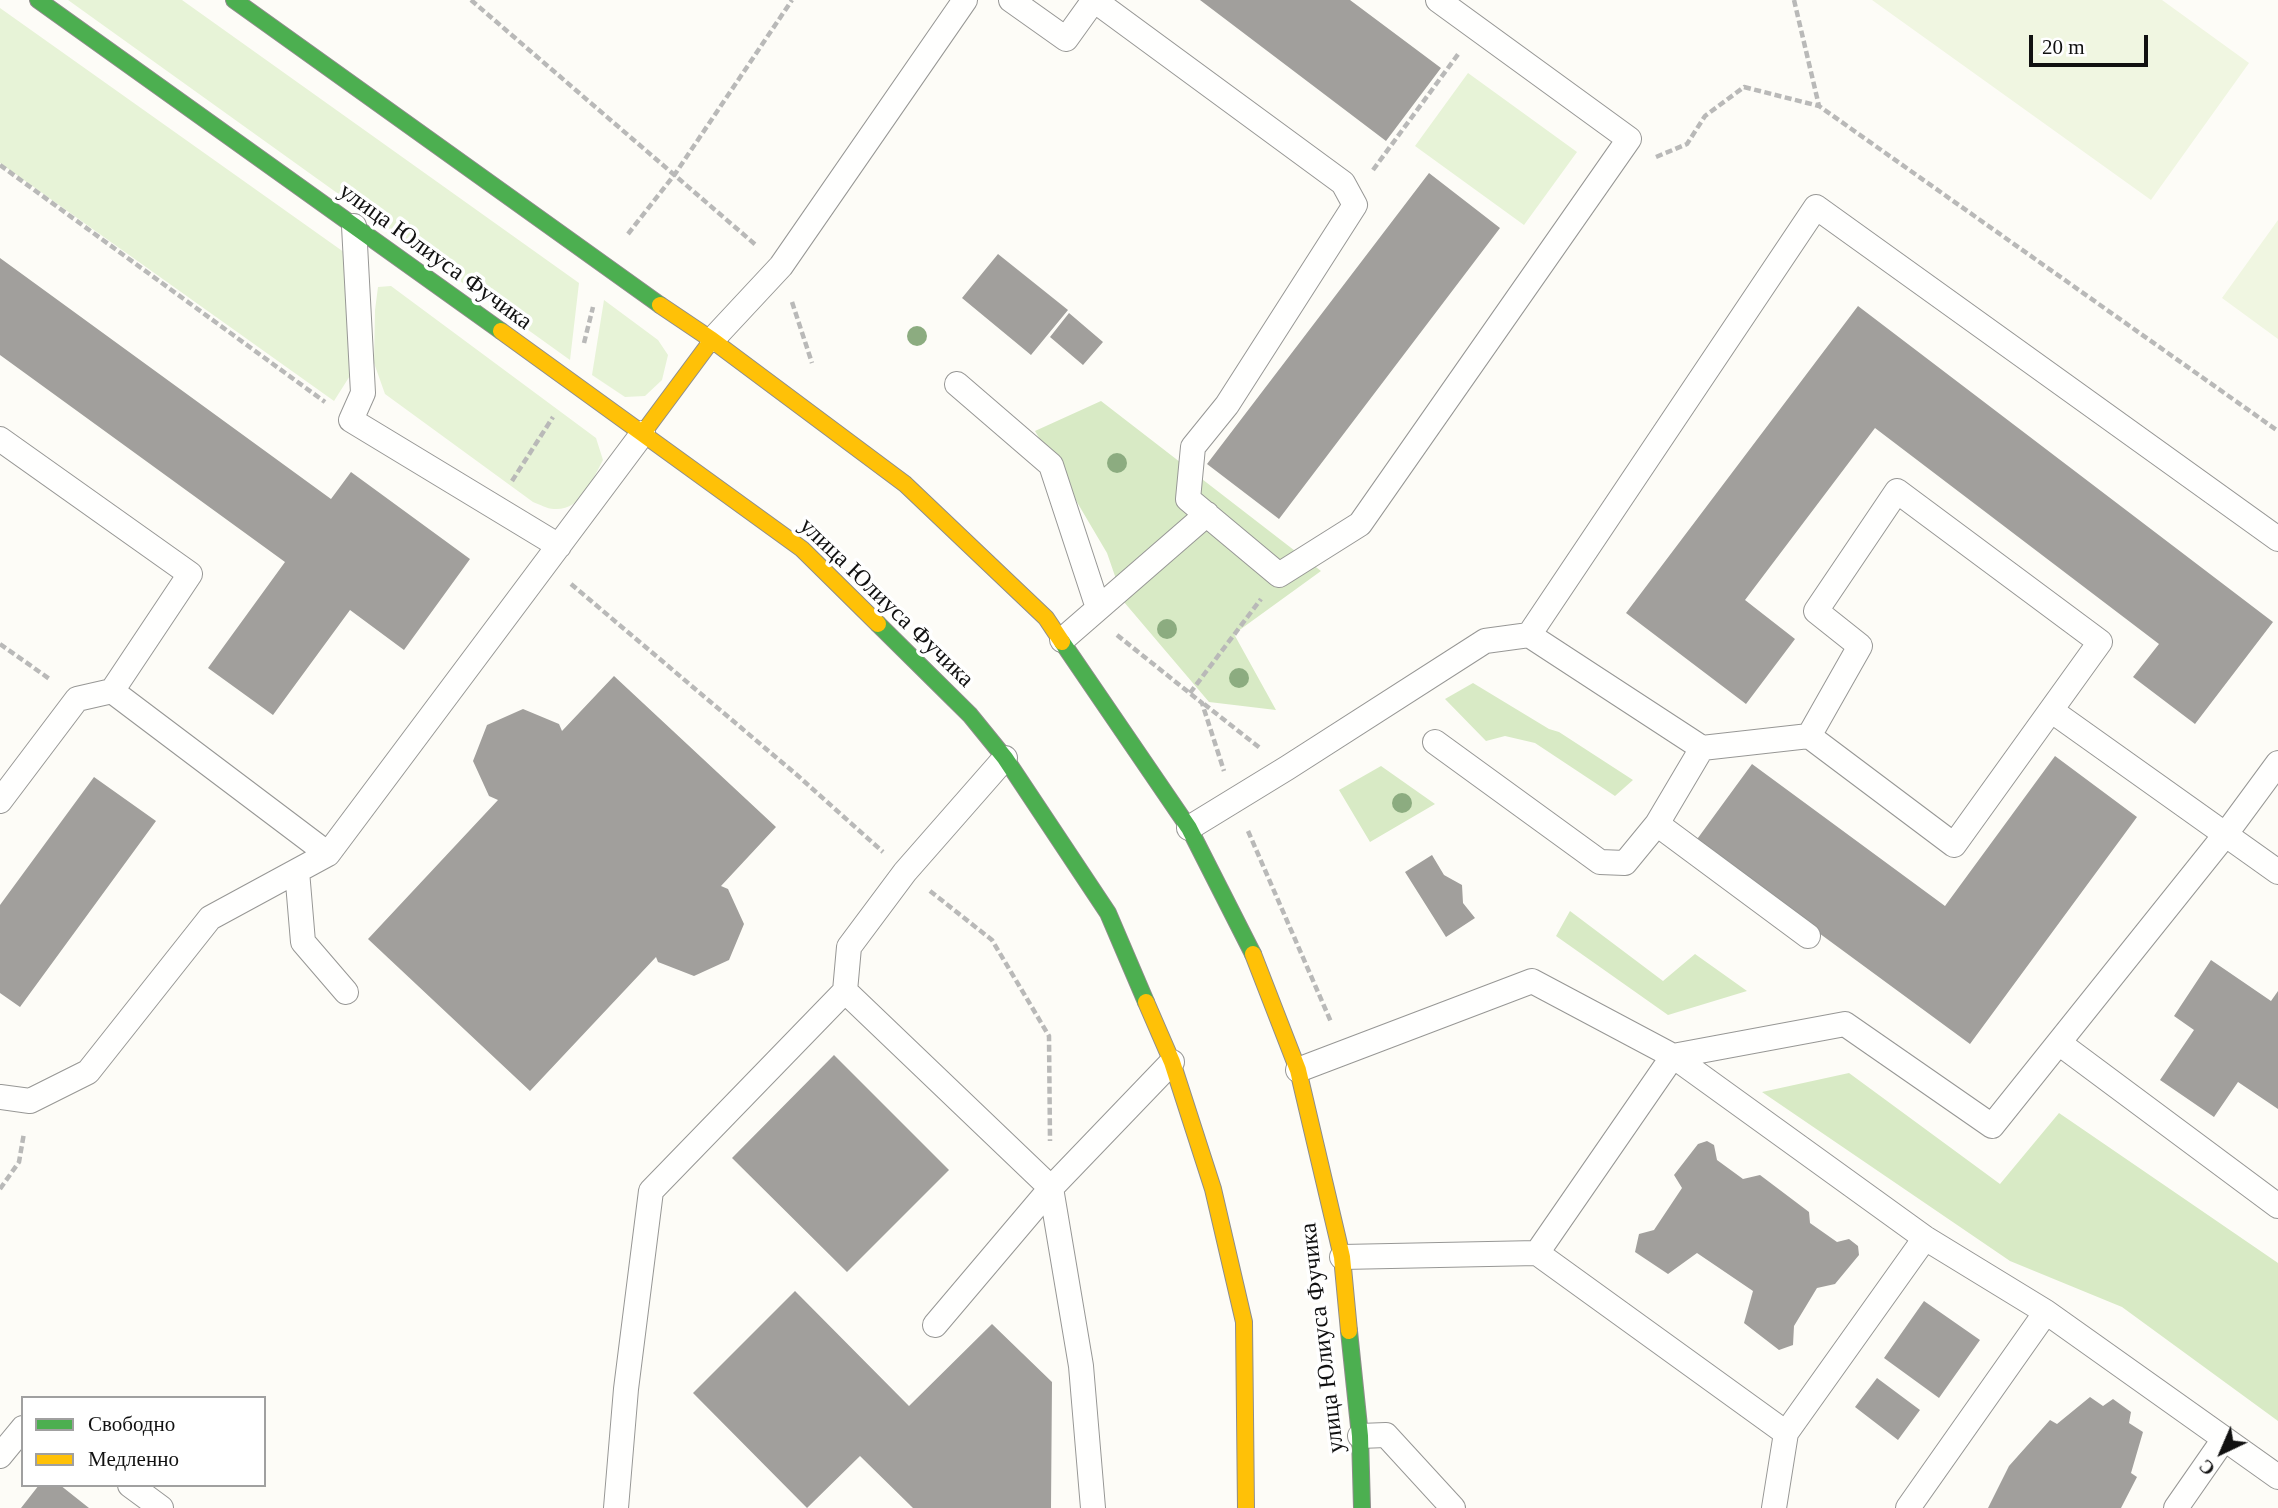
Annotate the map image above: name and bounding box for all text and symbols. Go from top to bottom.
scale bar [2033,21,2152,65]
text: 20 m [2042,35,2085,59]
street label: улица Юлиуса Фучика [333,177,537,337]
street label: улица Юлиуса Фучика [793,512,979,694]
street label: улица Юлиуса Фучика [1295,1221,1351,1455]
legend [21,1396,266,1487]
text: Свободно [88,1412,175,1436]
north arrow [2187,1417,2257,1487]
text: Медленно [88,1447,179,1471]
text: С [2195,1455,2219,1480]

